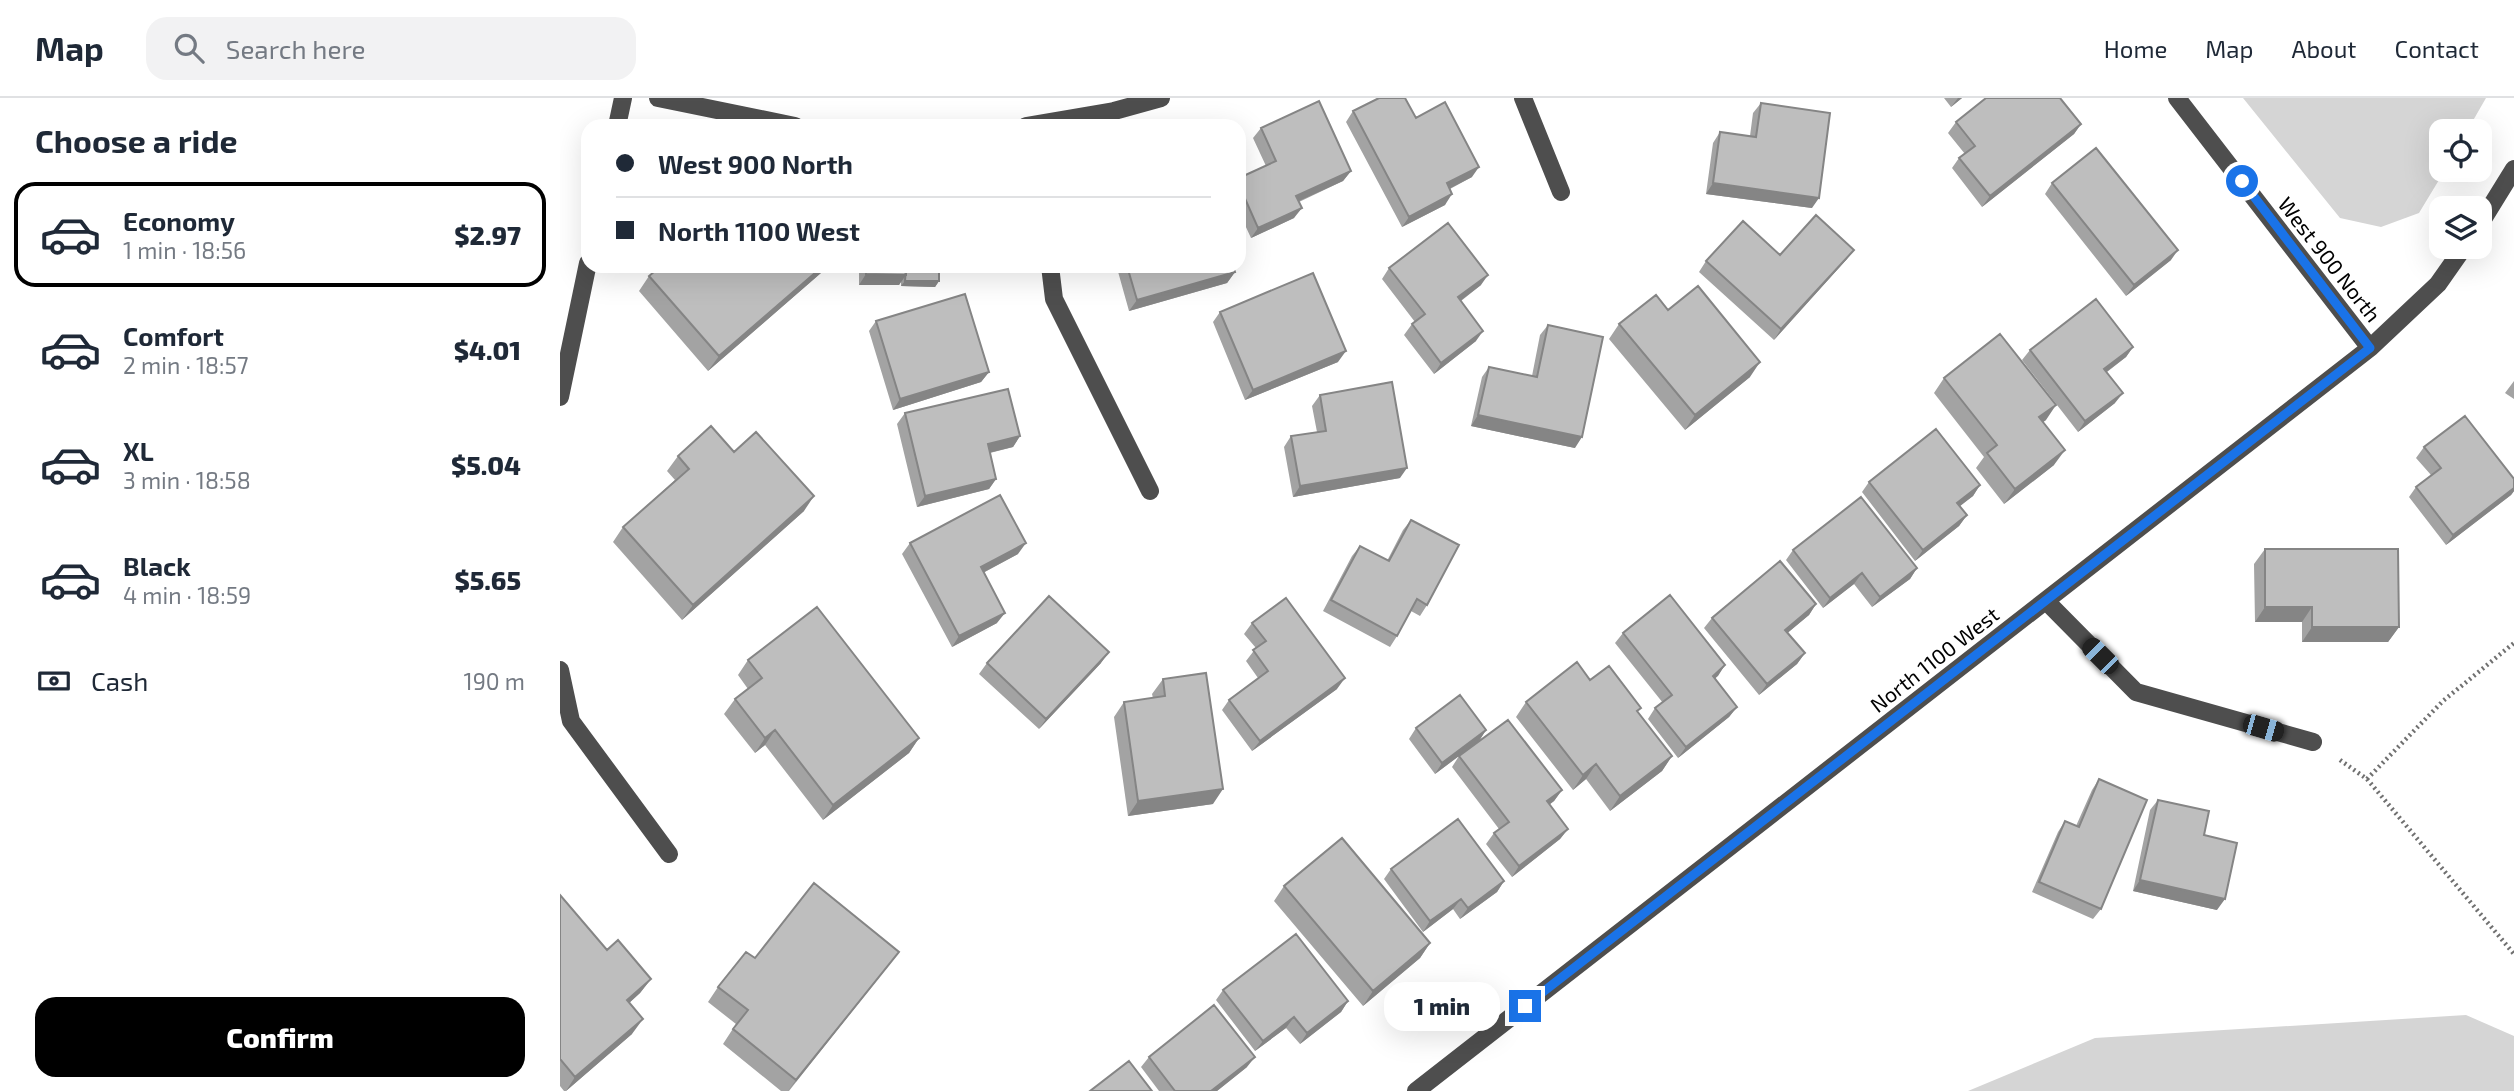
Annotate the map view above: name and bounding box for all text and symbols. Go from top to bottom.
search box [146,17,636,80]
text: Map [35,28,104,68]
icon: search [170,29,208,67]
text: Search here [226,33,365,64]
text: Home [2104,34,2167,63]
text: Map [2205,34,2253,63]
text: About [2291,34,2357,63]
text: Contact [2395,34,2479,63]
map controls [2429,119,2492,259]
button: locate [2429,119,2492,182]
text: Choose a ride [35,121,238,159]
text: West 900 North [658,148,853,179]
route start [2226,165,2258,197]
street label: West 900 North [2273,192,2387,326]
button: layers [2429,196,2492,259]
icon: car [39,203,102,266]
text: Economy [123,205,235,236]
text: North 1100 West [658,215,860,246]
text: $2.97 [454,219,521,250]
text: 1 min · 18:56 [123,236,246,264]
icon: car [39,318,102,381]
text: Comfort [123,320,224,351]
text: $4.01 [454,334,521,365]
text: 2 min · 18:57 [123,351,249,379]
icon: car [39,433,102,496]
text: XL [123,435,154,466]
text: $5.04 [451,449,521,480]
text: 3 min · 18:58 [123,466,251,494]
icon: car [39,548,102,611]
text: Black [123,550,191,581]
text: $5.65 [454,564,521,595]
text: 4 min · 18:59 [123,581,251,609]
street label: North 1100 West [1865,601,2003,717]
car [2078,634,2123,678]
icon: cash [35,662,73,700]
text: Cash [91,665,148,696]
text: 190 m [464,667,525,695]
car [2240,712,2287,744]
callout: 1 min [1385,982,1500,1030]
route end [1509,990,1541,1022]
text: 1 min [1414,992,1470,1020]
button: Confirm [35,997,525,1077]

